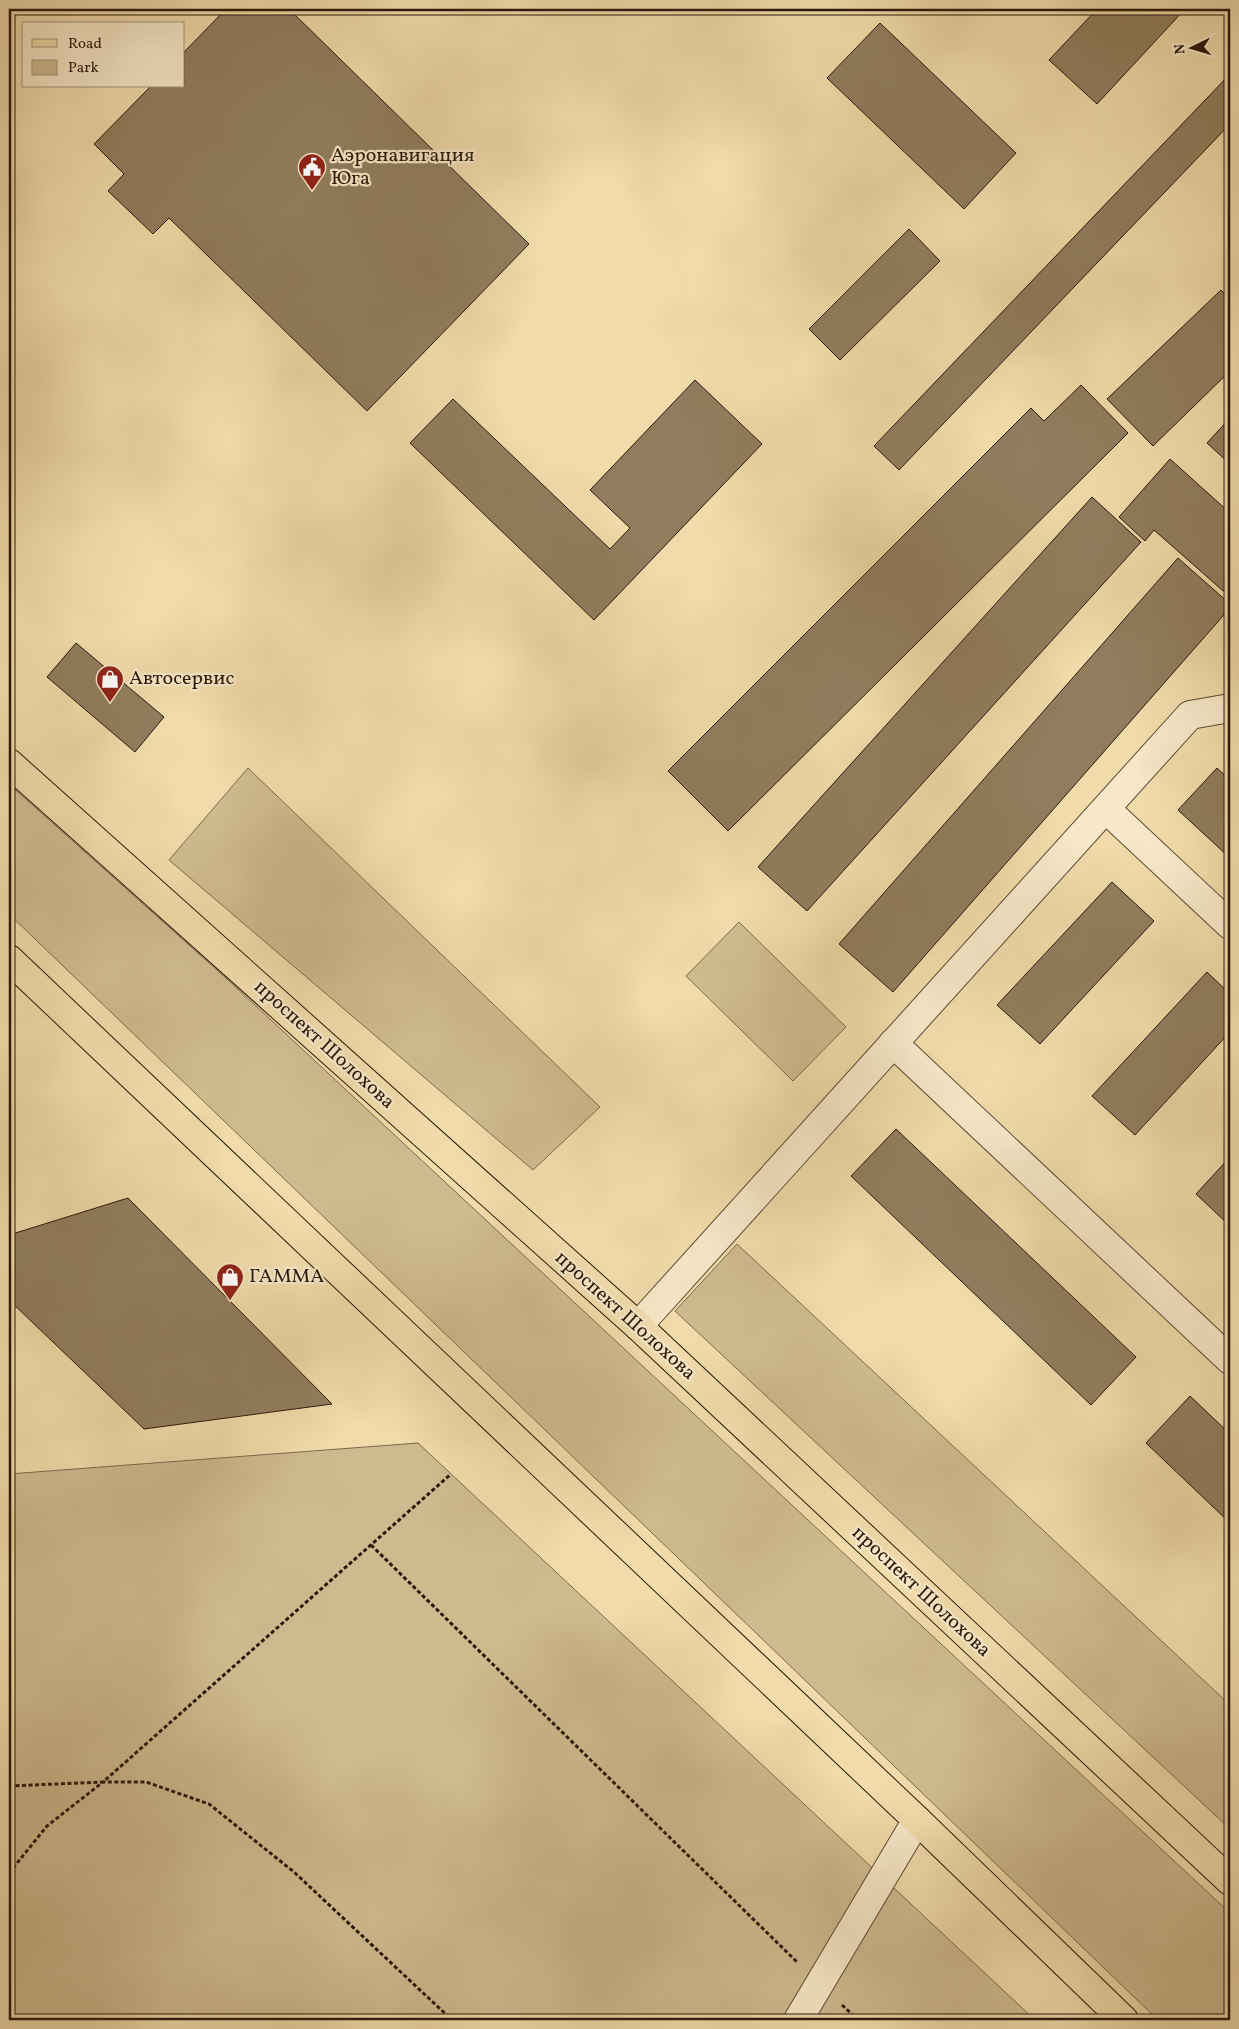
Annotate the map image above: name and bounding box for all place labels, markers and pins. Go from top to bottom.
place label: Аэронавигация Юга [331,142,474,193]
public building icon: Аэронавигация Юга [297,152,327,191]
shop icon: Автосервис [95,664,125,703]
place label: Автосервис [129,665,234,693]
shop icon: ГАММА [215,1262,245,1301]
place label: ГАММА [249,1263,324,1291]

